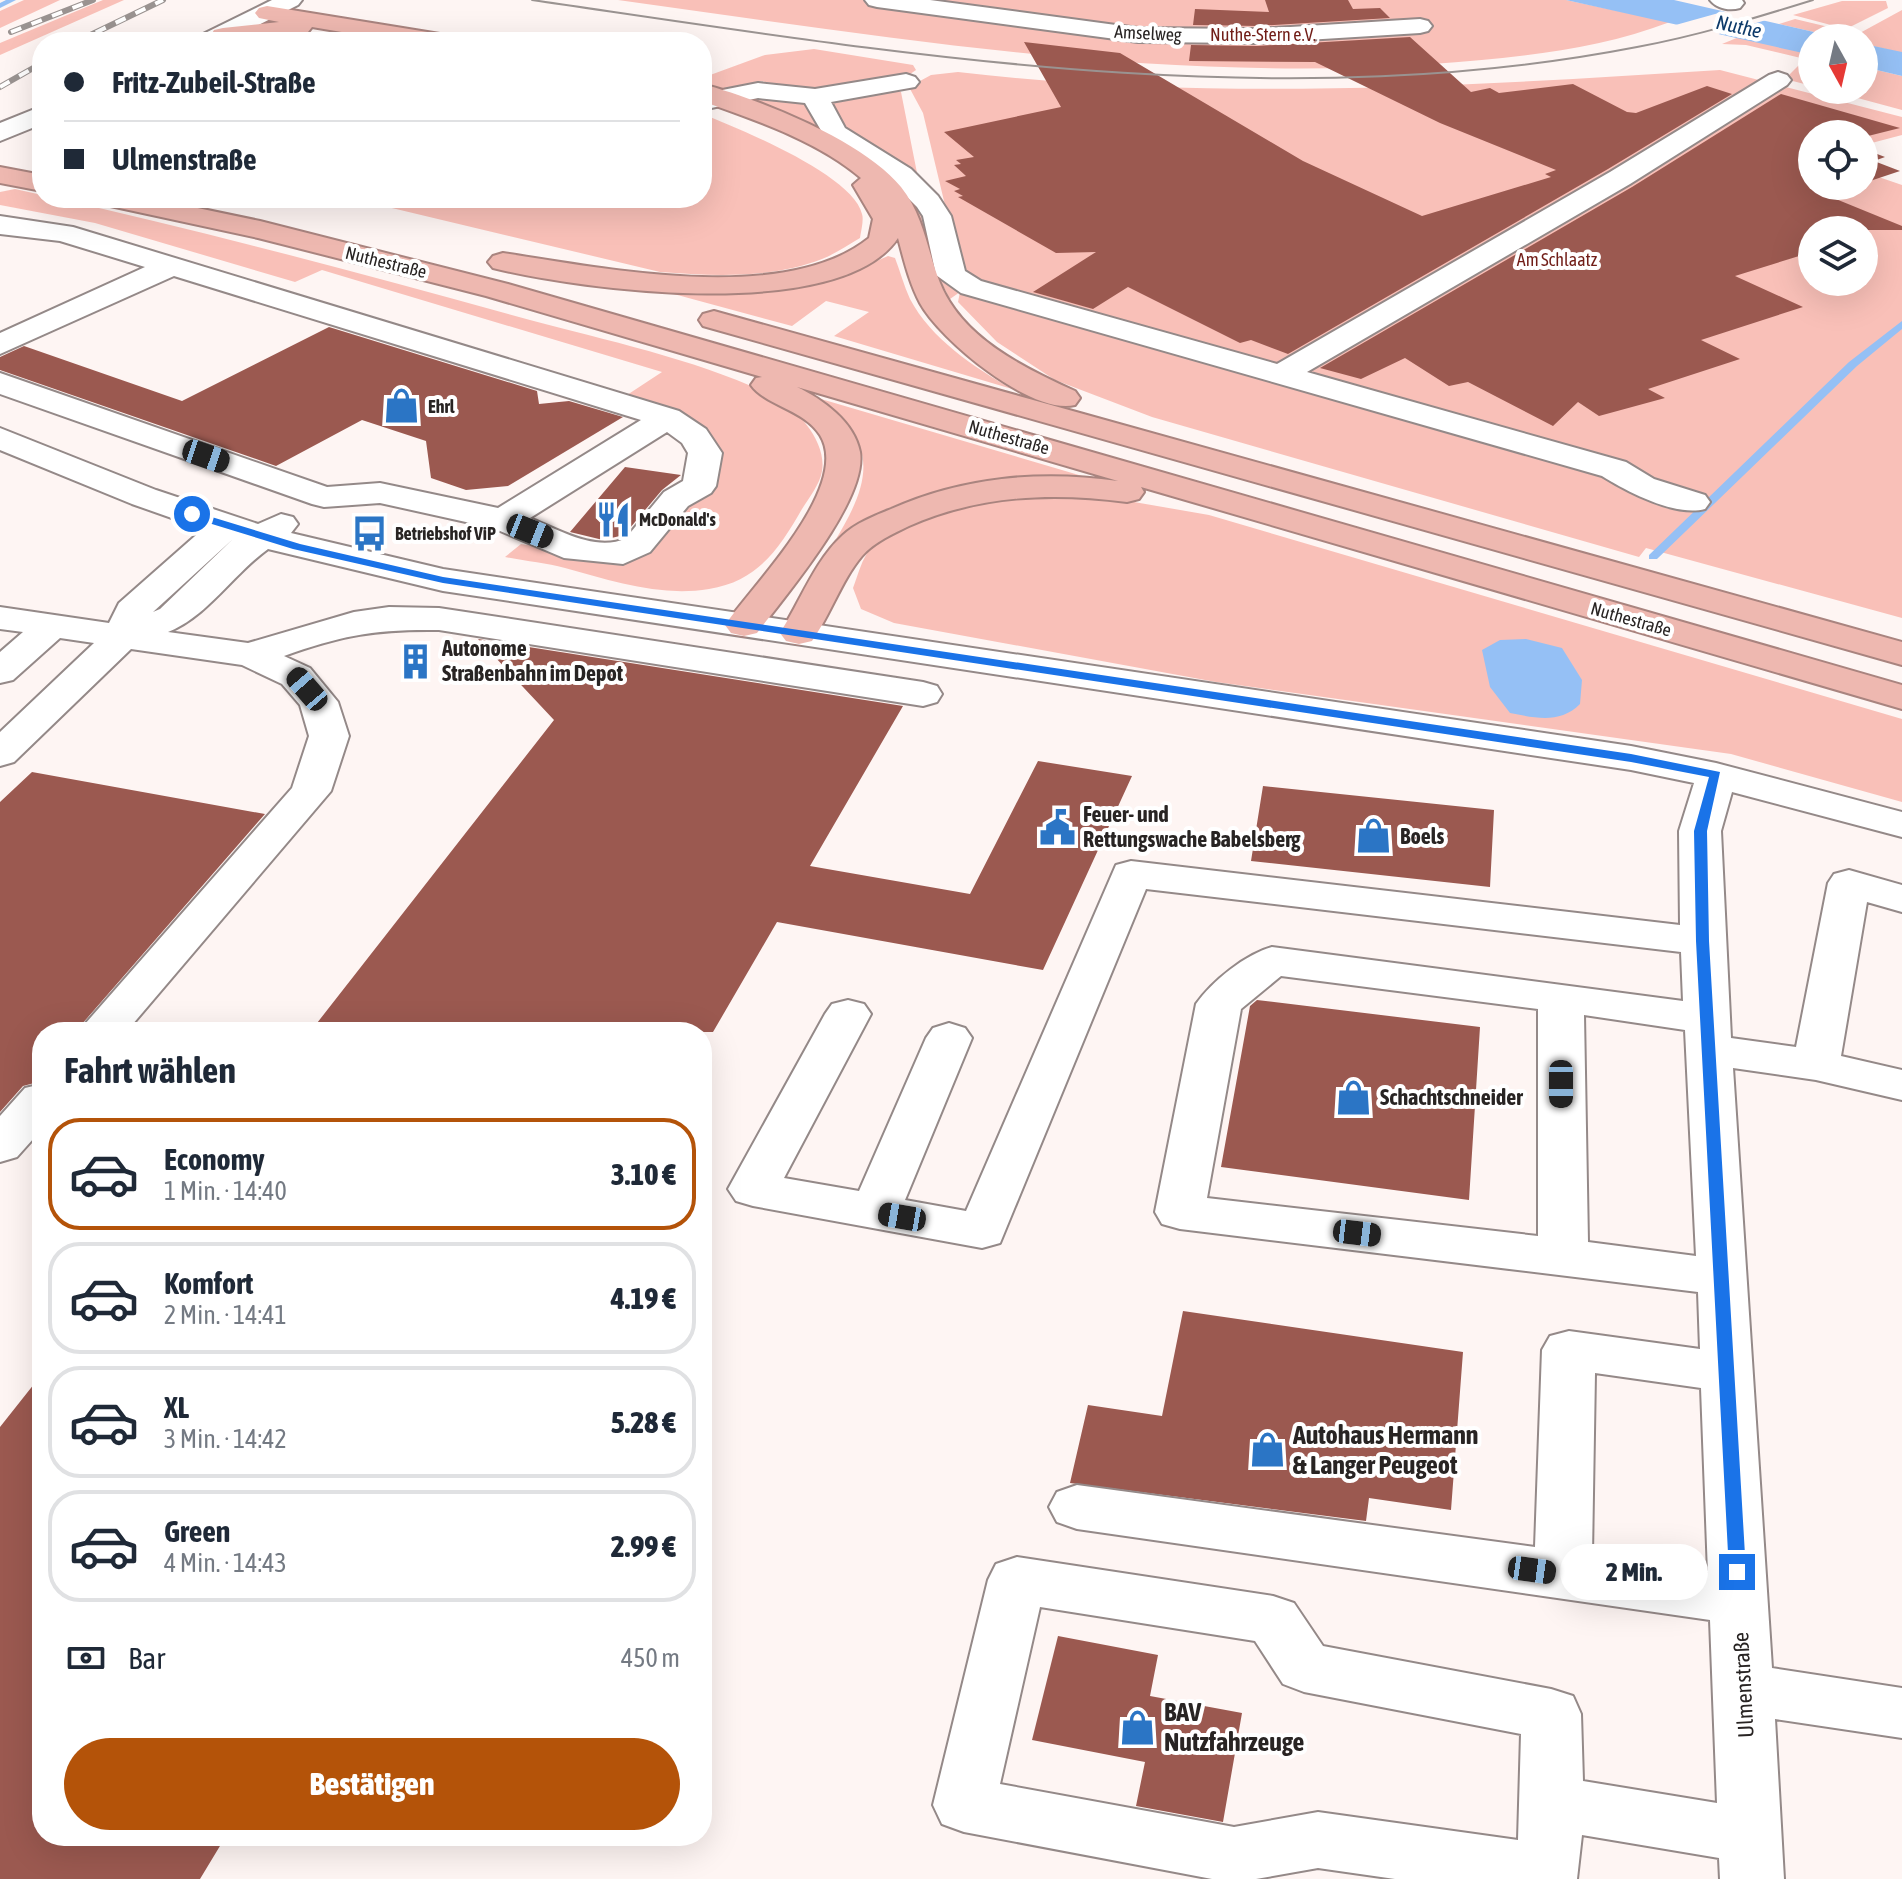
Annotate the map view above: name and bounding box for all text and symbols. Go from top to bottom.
water label: Nuthe [1714,10,1764,42]
street label: Amselweg [1114,21,1182,45]
park label: Nuthe-Stern e.V. [1210,24,1316,45]
north arrow [1798,24,1878,104]
map controls [1798,24,1878,296]
text: Fritz-Zubeil-Straße [112,65,316,99]
button: locate [1798,120,1878,200]
text: Ulmenstraße [112,142,257,176]
button: layers [1798,216,1878,296]
street label: Nuthestraße [343,242,429,282]
park label: Am Schlaatz [1517,249,1598,270]
shop icon: Ehrl [383,387,421,425]
place label: Ehrl [428,396,455,417]
street label: Nuthestraße [966,415,1052,459]
car [179,437,233,475]
route start [174,496,210,532]
restaurant icon: McDonald's [594,500,632,538]
place label: McDonald's [639,509,716,530]
car [503,511,557,551]
bus stop icon: Betriebshof ViP [350,514,388,552]
place label: Betriebshof ViP [395,523,496,544]
street label: Nuthestraße [1588,597,1674,641]
place label: Autonome Straßenbahn im Depot [441,635,624,686]
building icon: Autonome Straßenbahn im Depot [397,642,435,680]
car [282,663,332,715]
place label: Feuer- und Rettungswache Babelsberg [1083,801,1301,852]
public building icon: Feuer- und Rettungswache Babelsberg [1038,808,1076,846]
shop icon: Boels [1355,817,1393,855]
place label: Boels [1400,823,1445,849]
text: Fahrt wählen [64,1049,236,1091]
car [1549,1060,1573,1108]
shop icon: Schachtschneider [1335,1078,1373,1116]
place label: Schachtschneider [1380,1084,1523,1110]
icon: car [68,1138,140,1210]
text: Economy [164,1142,265,1176]
text: 3.10 € [611,1157,676,1191]
text: 1 Min. · 14:40 [164,1176,287,1206]
car [876,1201,928,1233]
car [1332,1218,1382,1248]
icon: car [68,1262,140,1334]
text: Komfort [164,1266,253,1300]
text: 4.19 € [611,1281,676,1315]
text: 2 Min. · 14:41 [164,1300,287,1330]
icon: car [68,1386,140,1458]
text: XL [164,1390,189,1424]
text: 5.28 € [611,1405,676,1439]
place label: Autohaus Hermann & Langer Peugeot [1292,1420,1478,1480]
text: 3 Min. · 14:42 [164,1424,287,1454]
shop icon: Autohaus Hermann & Langer Peugeot [1248,1431,1286,1469]
icon: car [68,1510,140,1582]
text: Green [164,1514,230,1548]
text: 2.99 € [611,1529,676,1563]
callout: 2 Min. [1561,1544,1709,1600]
text: 4 Min. · 14:43 [164,1548,287,1578]
route end [1719,1554,1755,1590]
car [1507,1555,1557,1585]
text: 2 Min. [1606,1557,1662,1587]
street label: Ulmenstraße [1727,1631,1759,1739]
icon: cash [64,1636,108,1680]
text: Bar [128,1641,165,1675]
text: 450 m [621,1643,680,1673]
place label: BAV Nutzfahrzeuge [1164,1697,1304,1757]
shop icon: BAV Nutzfahrzeuge [1119,1708,1157,1746]
button: Bestätigen [64,1738,680,1830]

